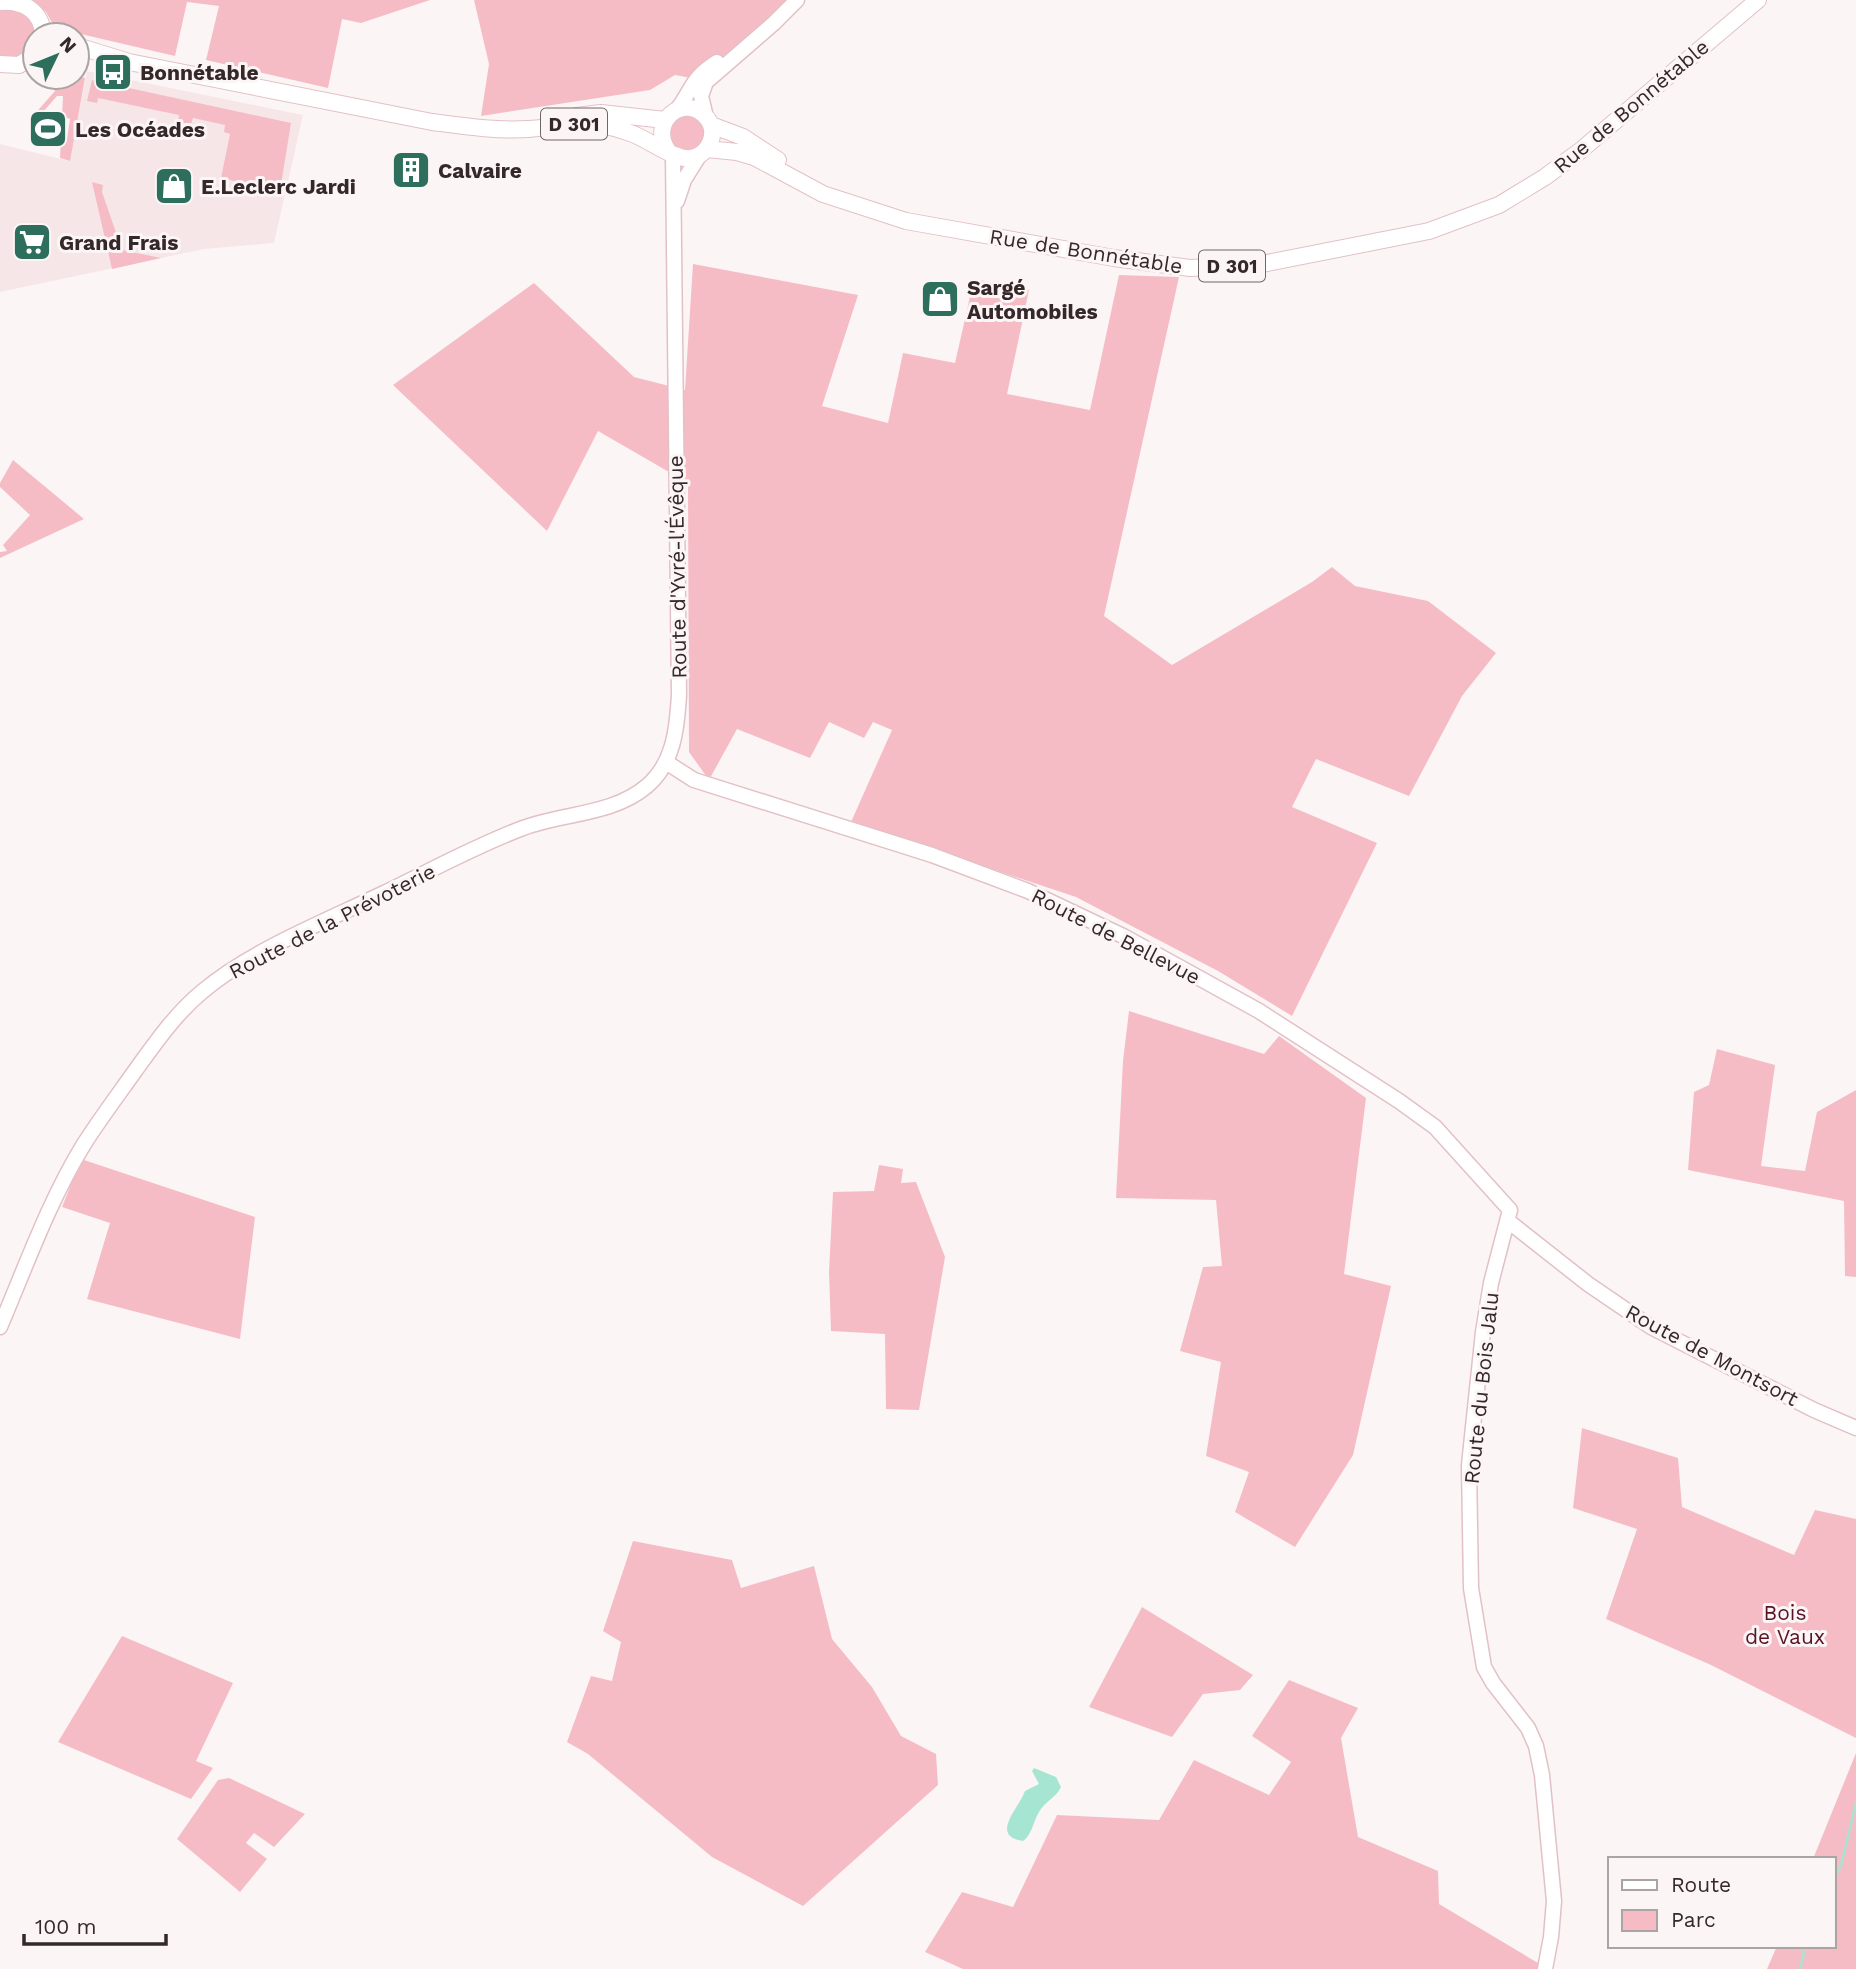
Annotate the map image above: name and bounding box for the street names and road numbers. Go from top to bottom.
street label: Rue de Bonnétable [1548,34,1714,178]
road number: D 301 [541,108,607,140]
street label: Rue de Bonnétable [988,223,1184,279]
road number: D 301 [1199,250,1265,282]
street label: Route d'Yvré-l'Évêque [663,455,691,679]
street label: Route de la Prévoterie [225,858,439,984]
street label: Route de Bellevue [1027,883,1205,989]
street label: Route du Bois Jalu [1458,1291,1504,1485]
street label: Route de Montsort [1621,1299,1803,1411]

